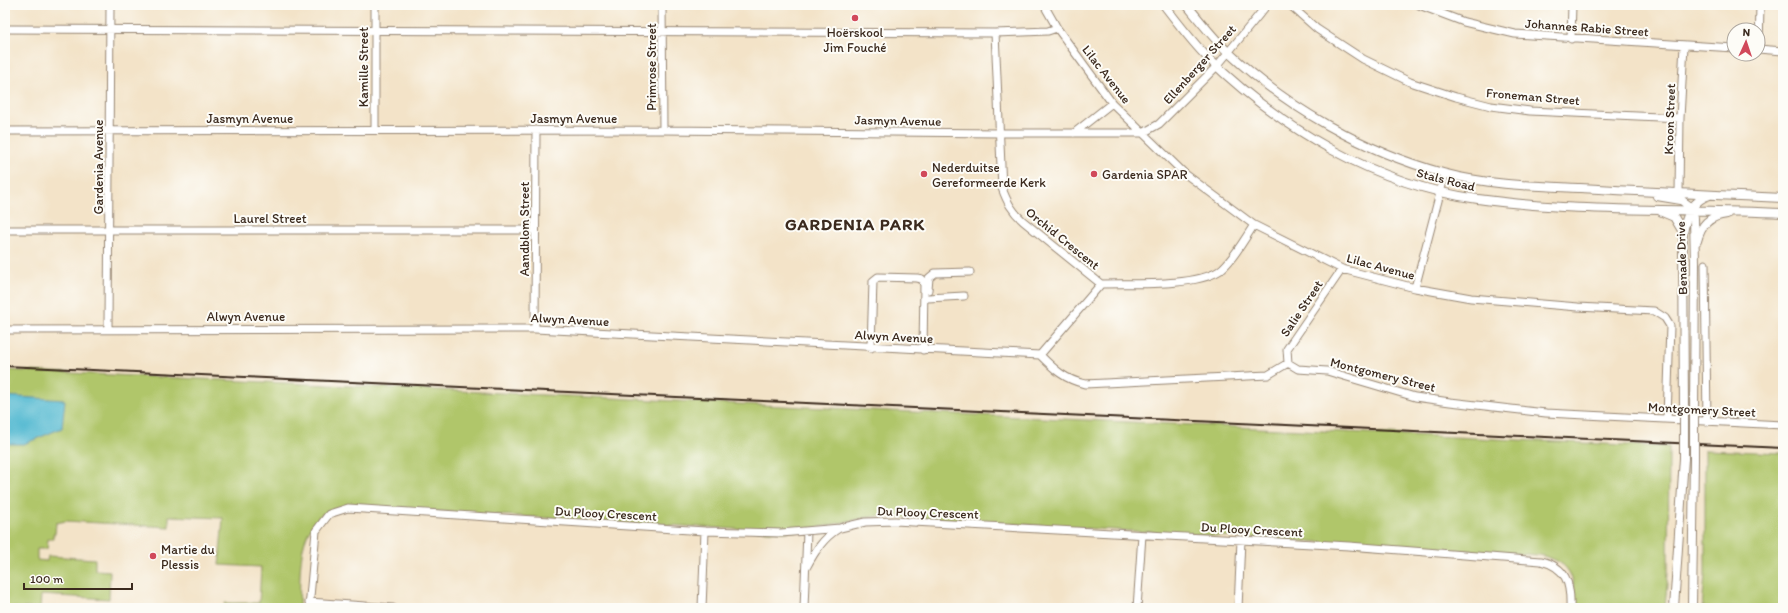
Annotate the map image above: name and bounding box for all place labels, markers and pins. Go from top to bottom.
marker: Hoërskool Jim Fouché [850,13,860,23]
place label: Hoërskool Jim Fouché [823,25,887,55]
place label: Nederduitse Gereformeerde Kerk [932,160,1046,190]
place label: Gardenia SPAR [1102,167,1187,182]
marker: Nederduitse Gereformeerde Kerk [919,169,929,179]
marker: Gardenia SPAR [1089,169,1099,179]
place label: Martie du Plessis [161,542,215,572]
marker: Martie du Plessis [148,551,158,561]

